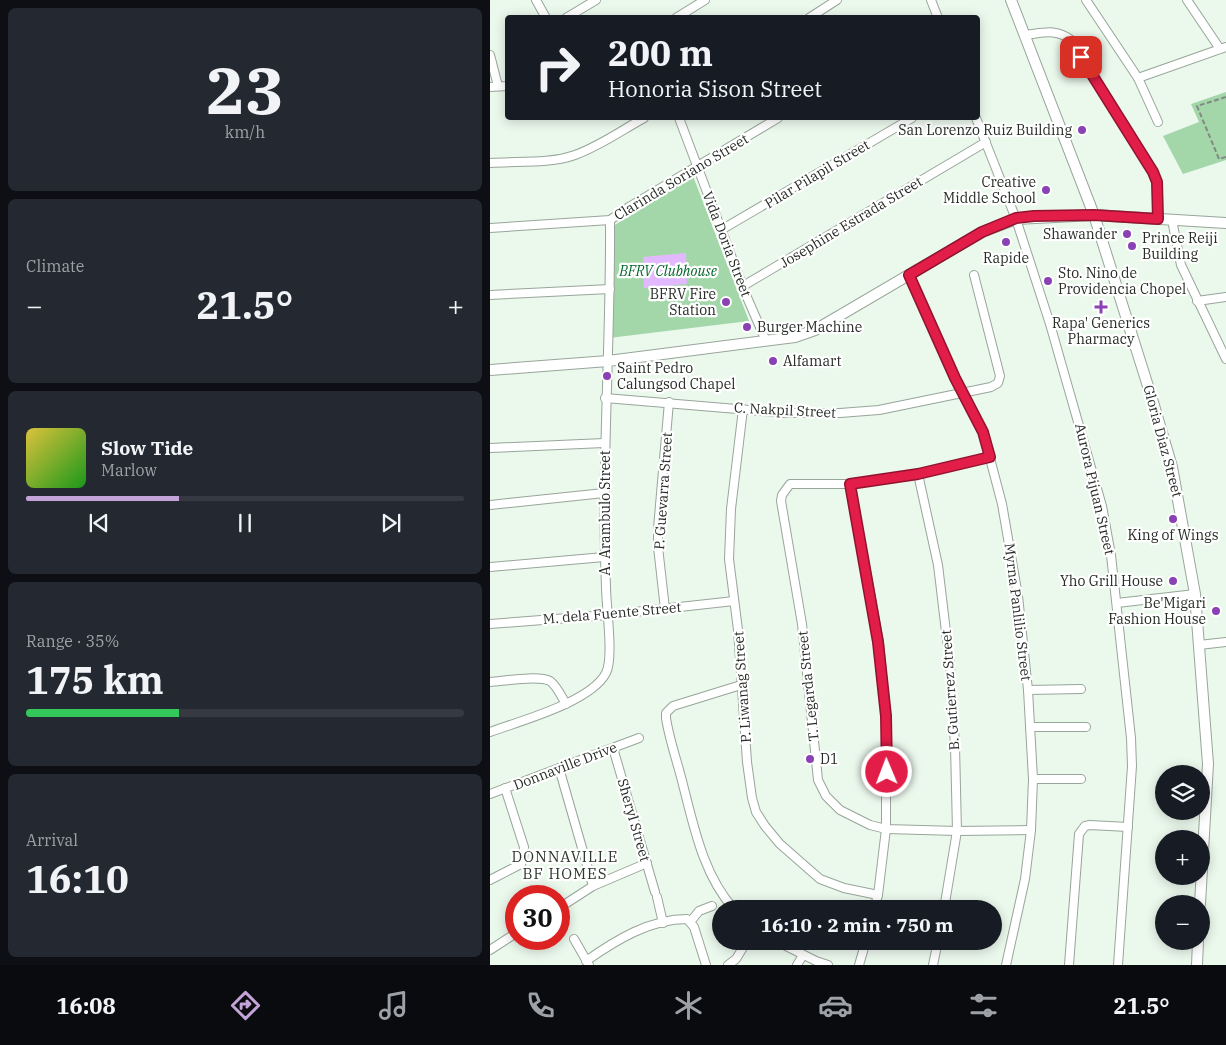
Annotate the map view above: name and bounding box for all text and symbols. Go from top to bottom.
text: 200 m [608,30,713,76]
icon: right [525,35,590,100]
pin [1060,36,1102,78]
icon: arrive [1067,43,1095,71]
text: 23 [206,47,284,132]
text: Honoria Sison Street [608,74,822,103]
place label: San Lorenzo Ruiz Building [898,121,1072,139]
text: km/h [225,122,265,142]
marker: San Lorenzo Ruiz Building [1076,124,1088,136]
street label: Clarinda Soriano Street [610,130,752,224]
street label: Pilar Pilapil Street [761,136,873,212]
street label: Josephine Estrada Street [776,172,926,272]
place label: Creative Middle School [943,173,1036,207]
marker: Creative Middle School [1040,184,1052,196]
street label: Vida Doria Street [699,189,755,299]
place label: Shawander [1043,225,1118,243]
marker: Shawander [1121,228,1133,240]
place label: Prince Reiji Building [1142,229,1218,263]
marker: Rapide [1000,236,1012,248]
marker: Prince Reiji Building [1126,240,1138,252]
place label: Rapide [983,249,1029,267]
text: Climate [26,256,84,276]
park label: BFRV Clubhouse [618,262,718,280]
place label: Sto. Nino de Providencia Chopel [1058,264,1186,298]
marker: Sto. Nino de Providencia Chopel [1042,275,1054,287]
text: 21.5° [197,280,293,329]
place label: BFRV Fire Station [650,285,716,319]
text: − [26,287,43,324]
text: + [447,287,464,324]
marker: BFRV Fire Station [720,296,732,308]
marker: Rapa' Generics Pharmacy [1095,301,1107,313]
place label: Rapa' Generics Pharmacy [1052,314,1150,348]
place label: Burger Machine [757,318,862,336]
marker: Burger Machine [741,321,753,333]
place label: Alfamart [783,352,841,370]
marker: Alfamart [767,355,779,367]
place label: Saint Pedro Calungsod Chapel [617,359,736,393]
marker: Saint Pedro Calungsod Chapel [601,370,613,382]
street label: Gloria Diaz Street [1139,383,1187,499]
street label: C. Nakpil Street [734,398,836,422]
street label: Aurora Pijuan Street [1071,421,1119,557]
street label: P. Guevarra Street [650,432,676,550]
text: Slow Tide [101,436,193,460]
street label: A. Arambulo Street [596,450,614,576]
text: Marlow [101,460,157,480]
icon: previous [85,509,113,537]
icon: pause [231,509,259,537]
icon: next [377,509,405,537]
marker: King of Wings [1167,513,1179,525]
place label: King of Wings [1127,526,1219,544]
street label: Myrna Panlilio Street [1001,542,1035,682]
place label: Yho Grill House [1060,572,1163,590]
marker: Yho Grill House [1167,575,1179,587]
place label: Be'Migari Fashion House [1108,594,1206,628]
street label: M. dela Fuente Street [542,598,682,628]
marker: Be'Migari Fashion House [1210,605,1222,617]
street label: B. Gutierrez Street [937,629,963,751]
street label: T. Legarda Street [793,630,823,742]
text: Range · 35% [26,631,119,651]
street label: P. Liwanag Street [729,631,755,743]
text: 175 km [26,655,164,704]
street label: Donnaville Drive [511,738,619,794]
position arrow [860,745,912,797]
place label: D1 [820,750,838,768]
marker: D1 [804,753,816,765]
map controls [1155,765,1210,950]
button: layers [1155,765,1210,820]
street label: Sheryl Street [614,777,654,864]
text: Arrival [26,830,78,850]
button: + [1155,830,1210,885]
district label: DONNAVILLE BF HOMES [512,847,618,883]
text: 16:10 [26,854,129,903]
speed limit sign: 30 [505,885,570,950]
button: − [1155,895,1210,950]
text: 16:10 · 2 min · 750 m [761,913,953,937]
icon: directions [228,988,263,1023]
icon: music [376,988,411,1023]
icon: phone [523,988,558,1023]
icon: climate [671,988,706,1023]
icon: car [818,988,853,1023]
icon: filters [966,988,1001,1023]
text: 16:08 [56,991,116,1020]
text: 21.5° [1114,991,1170,1020]

